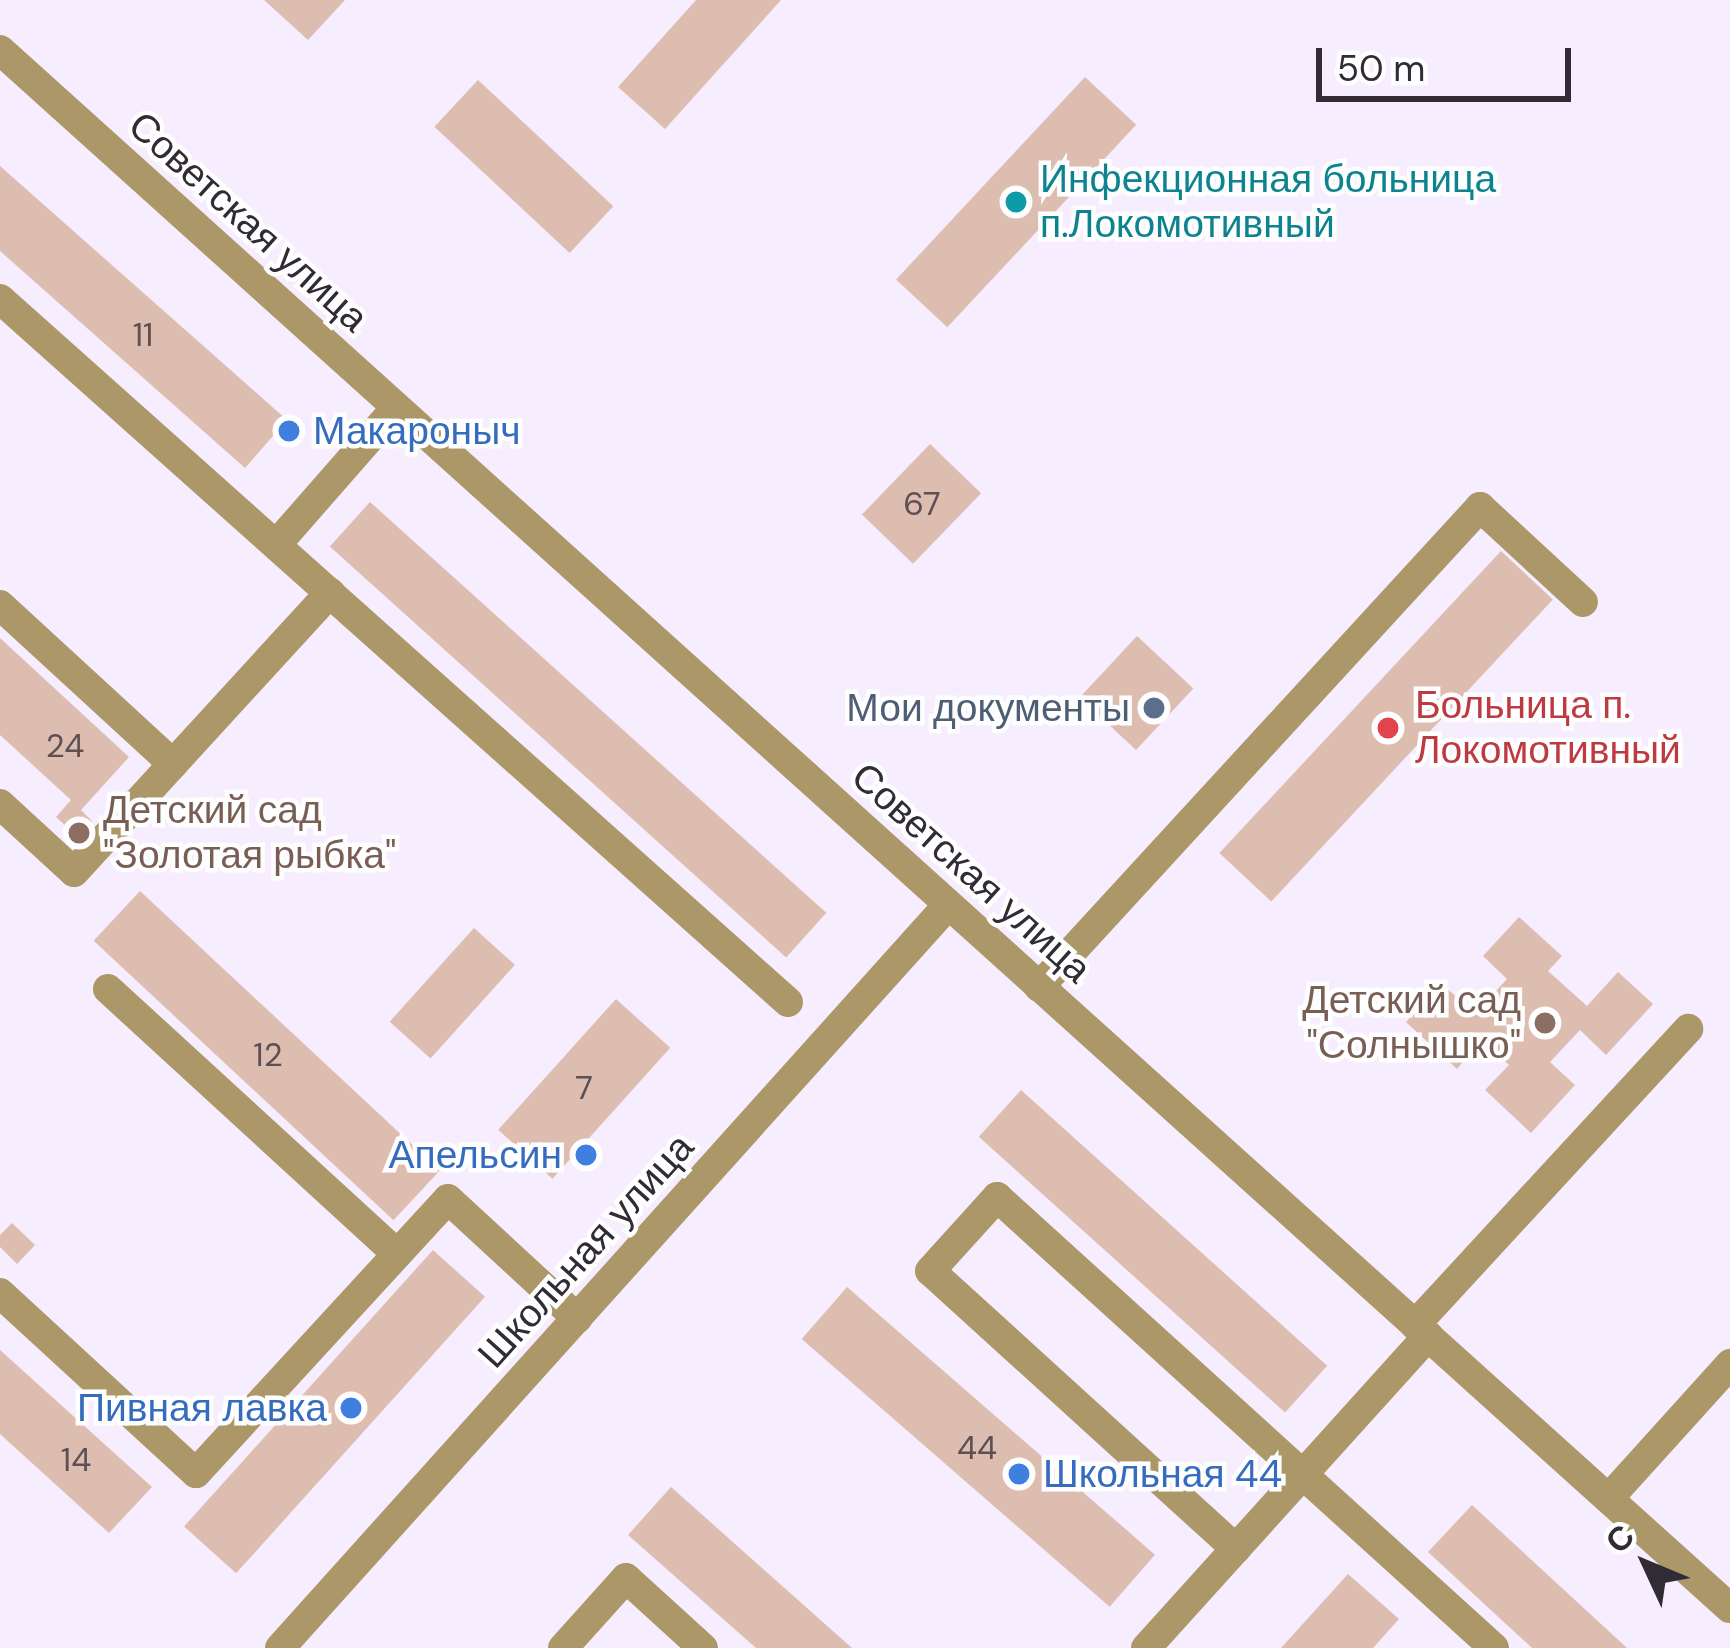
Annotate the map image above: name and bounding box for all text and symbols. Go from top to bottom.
scale bar [1322,24,1577,98]
text: 50 m [1337,45,1425,92]
street label: Советская улица [119,102,377,342]
place label: Инфекционная больница п.Локомотивный [1040,157,1496,248]
marker: Инфекционная больница п.Локомотивный [1003,189,1029,215]
house number: 11 [133,315,153,355]
place label: Макароныч [313,408,520,454]
marker: Макароныч [276,418,302,444]
house number: 67 [903,484,941,524]
place label: Больница п. Локомотивный [1415,683,1681,774]
place label: Мои документы [846,685,1130,731]
marker: Мои документы [1141,695,1167,721]
marker: Больница п. Локомотивный [1372,712,1404,744]
house number: 24 [46,726,84,766]
street label: Советская улица [842,753,1100,993]
place label: Детский сад "Золотая рыбка" [103,788,396,879]
marker: Детский сад "Золотая рыбка" [66,820,92,846]
place label: Детский сад "Солнышко" [1302,978,1521,1069]
marker: Детский сад "Солнышко" [1532,1010,1558,1036]
house number: 12 [253,1035,283,1075]
house number: 7 [575,1068,593,1108]
street label: Школьная улица [469,1124,703,1378]
place label: Апельсин [389,1132,562,1178]
marker: Апельсин [573,1142,599,1168]
place label: Пивная лавка [77,1385,327,1431]
marker: Пивная лавка [338,1395,364,1421]
house number: 44 [957,1428,997,1468]
house number: 14 [61,1440,91,1480]
place label: Школьная 44 [1043,1451,1282,1497]
marker: Школьная 44 [1006,1461,1032,1487]
north arrow [1586,1504,1706,1624]
text: С [1596,1515,1643,1562]

